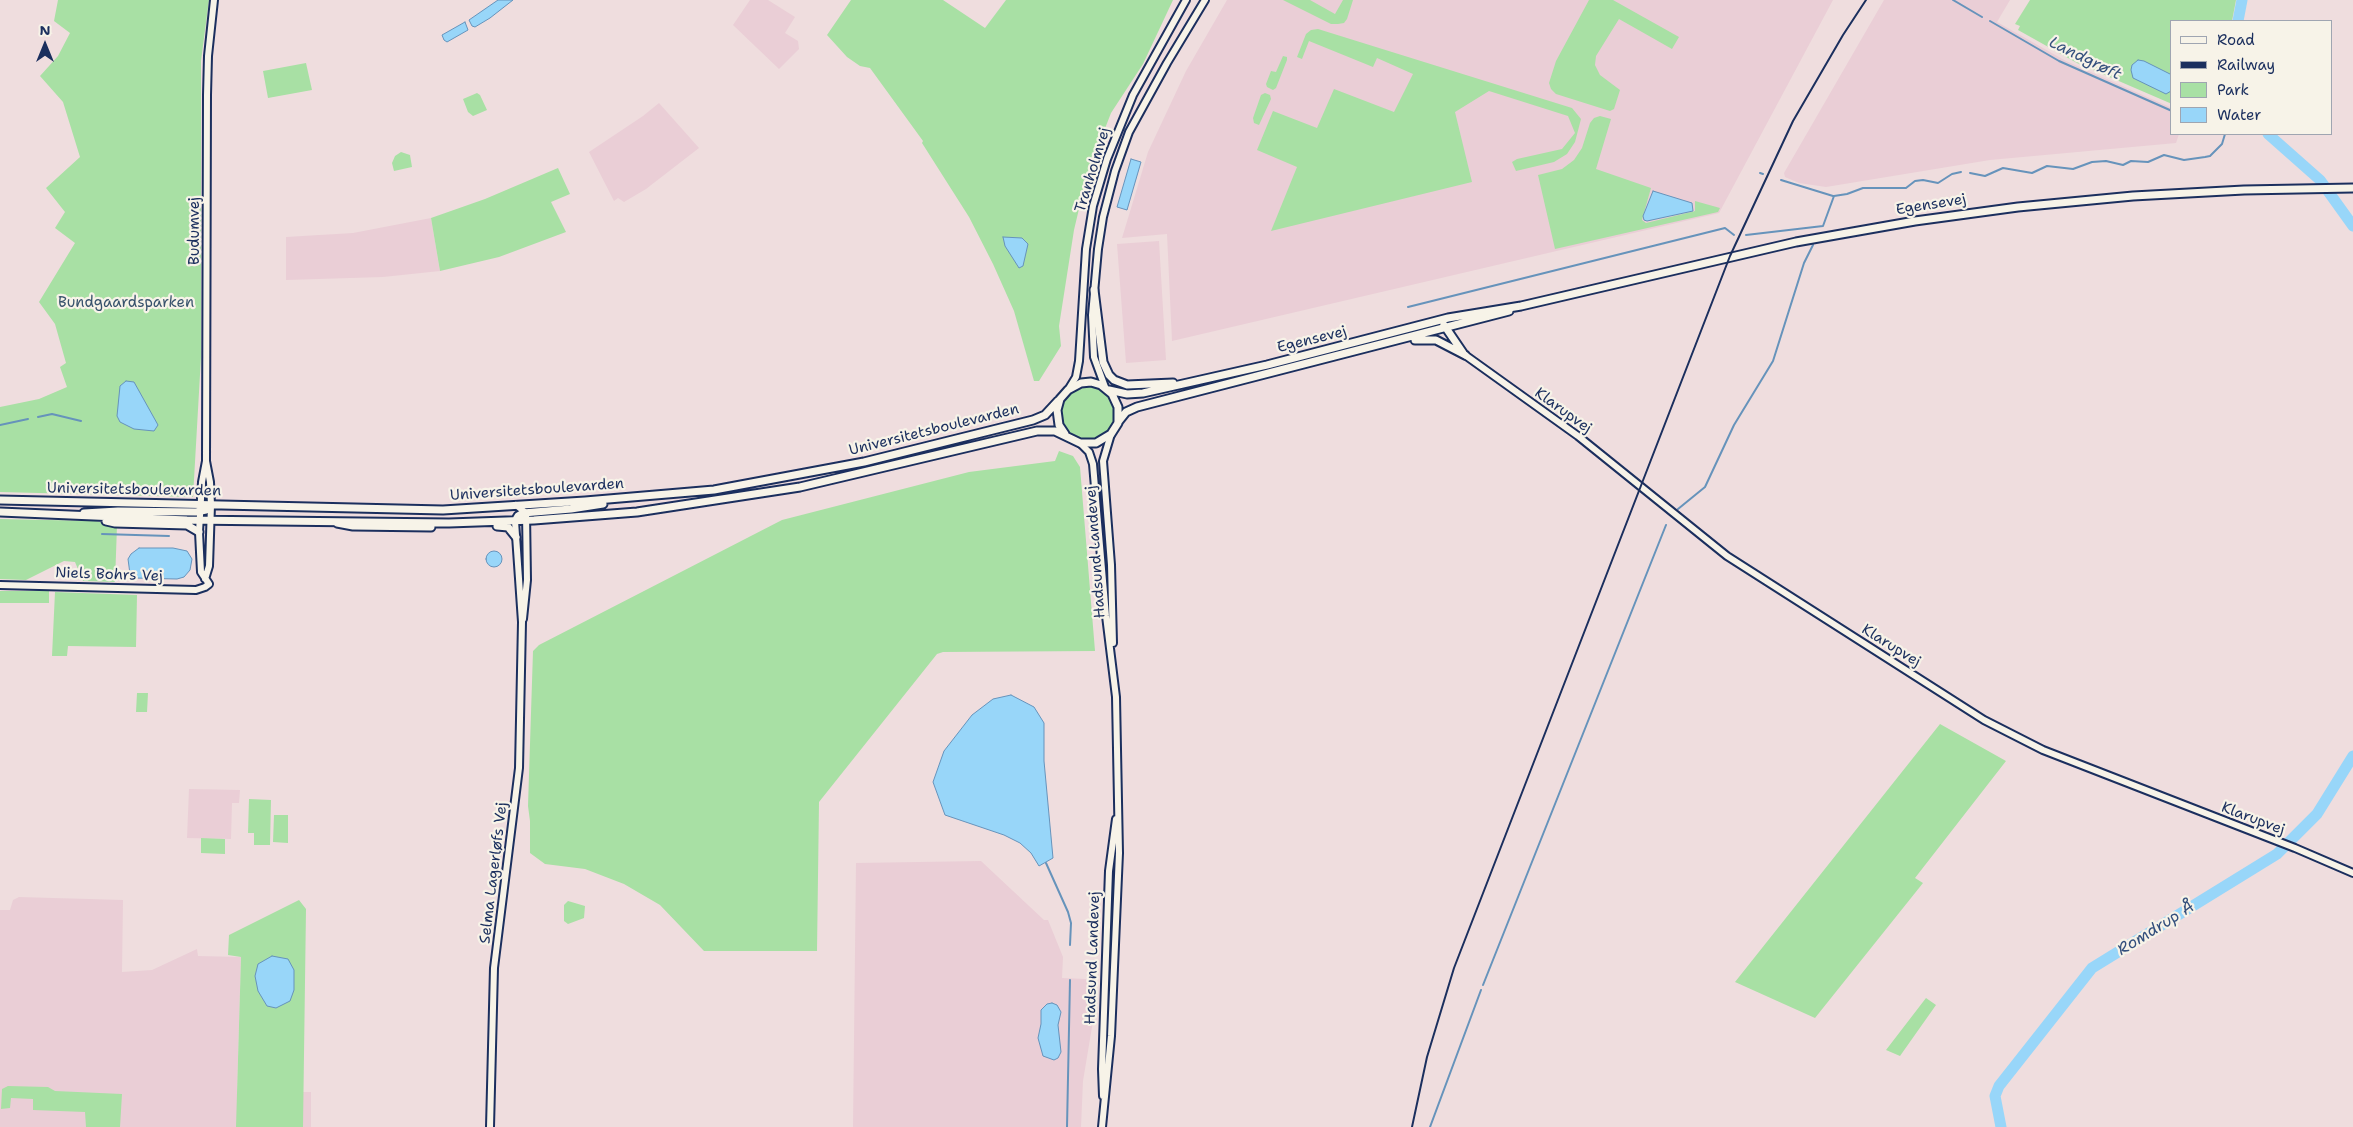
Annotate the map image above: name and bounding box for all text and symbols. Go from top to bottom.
north arrow [20,20,70,70]
legend [2170,20,2333,135]
text: N [39,21,51,39]
text: Road [2217,30,2255,50]
water label: Landgrøft [2046,33,2124,85]
text: Railway [2217,55,2275,75]
text: Park [2217,80,2249,100]
text: Water [2217,105,2261,125]
street label: Tranholmvej [1072,125,1114,215]
street label: Egensevej [1895,191,1967,219]
street label: Budumvej [186,197,204,265]
park label: Bundgaardsparken [58,294,194,312]
street label: Egensevej [1275,323,1349,357]
street label: Klarupvej [1531,384,1595,438]
street label: Universitetsboulevarden [847,400,1021,460]
street label: Universitetsboulevarden [449,475,625,505]
street label: Universitetsboulevarden [47,479,221,501]
street label: Hadsund Landevej [1082,485,1110,619]
street label: Niels Bohrs Vej [55,564,163,586]
street label: Klarupvej [1858,621,1924,671]
street label: Klarupvej [2219,799,2287,839]
street label: Selma Lagerløfs Vej [476,801,512,945]
street label: Hadsund Landevej [1082,891,1104,1025]
water label: Romdrup Å [2114,898,2198,960]

